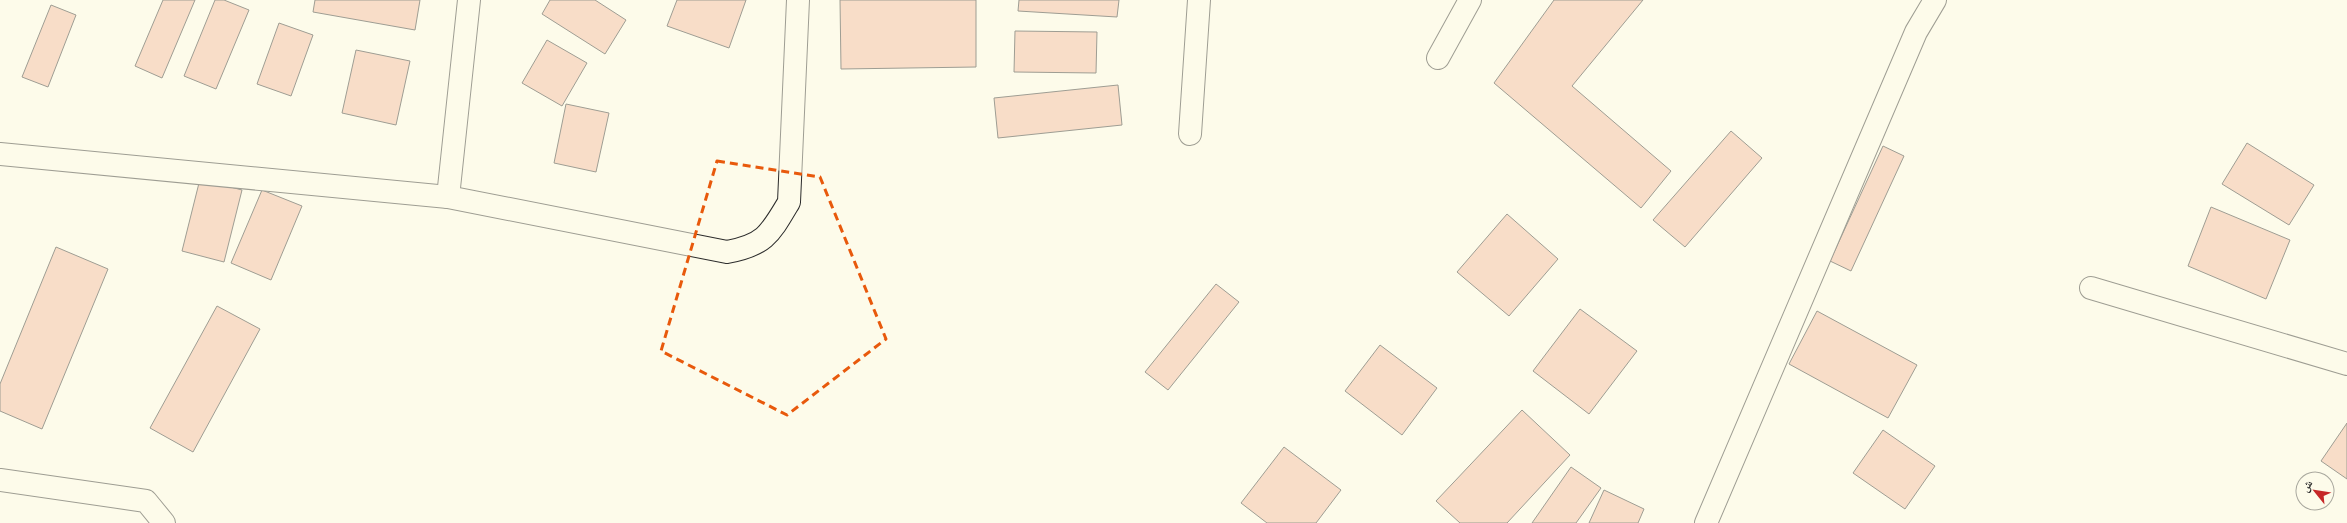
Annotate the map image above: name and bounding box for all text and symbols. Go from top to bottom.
north arrow [2295,471,2335,511]
text: ش [2297,477,2316,495]

